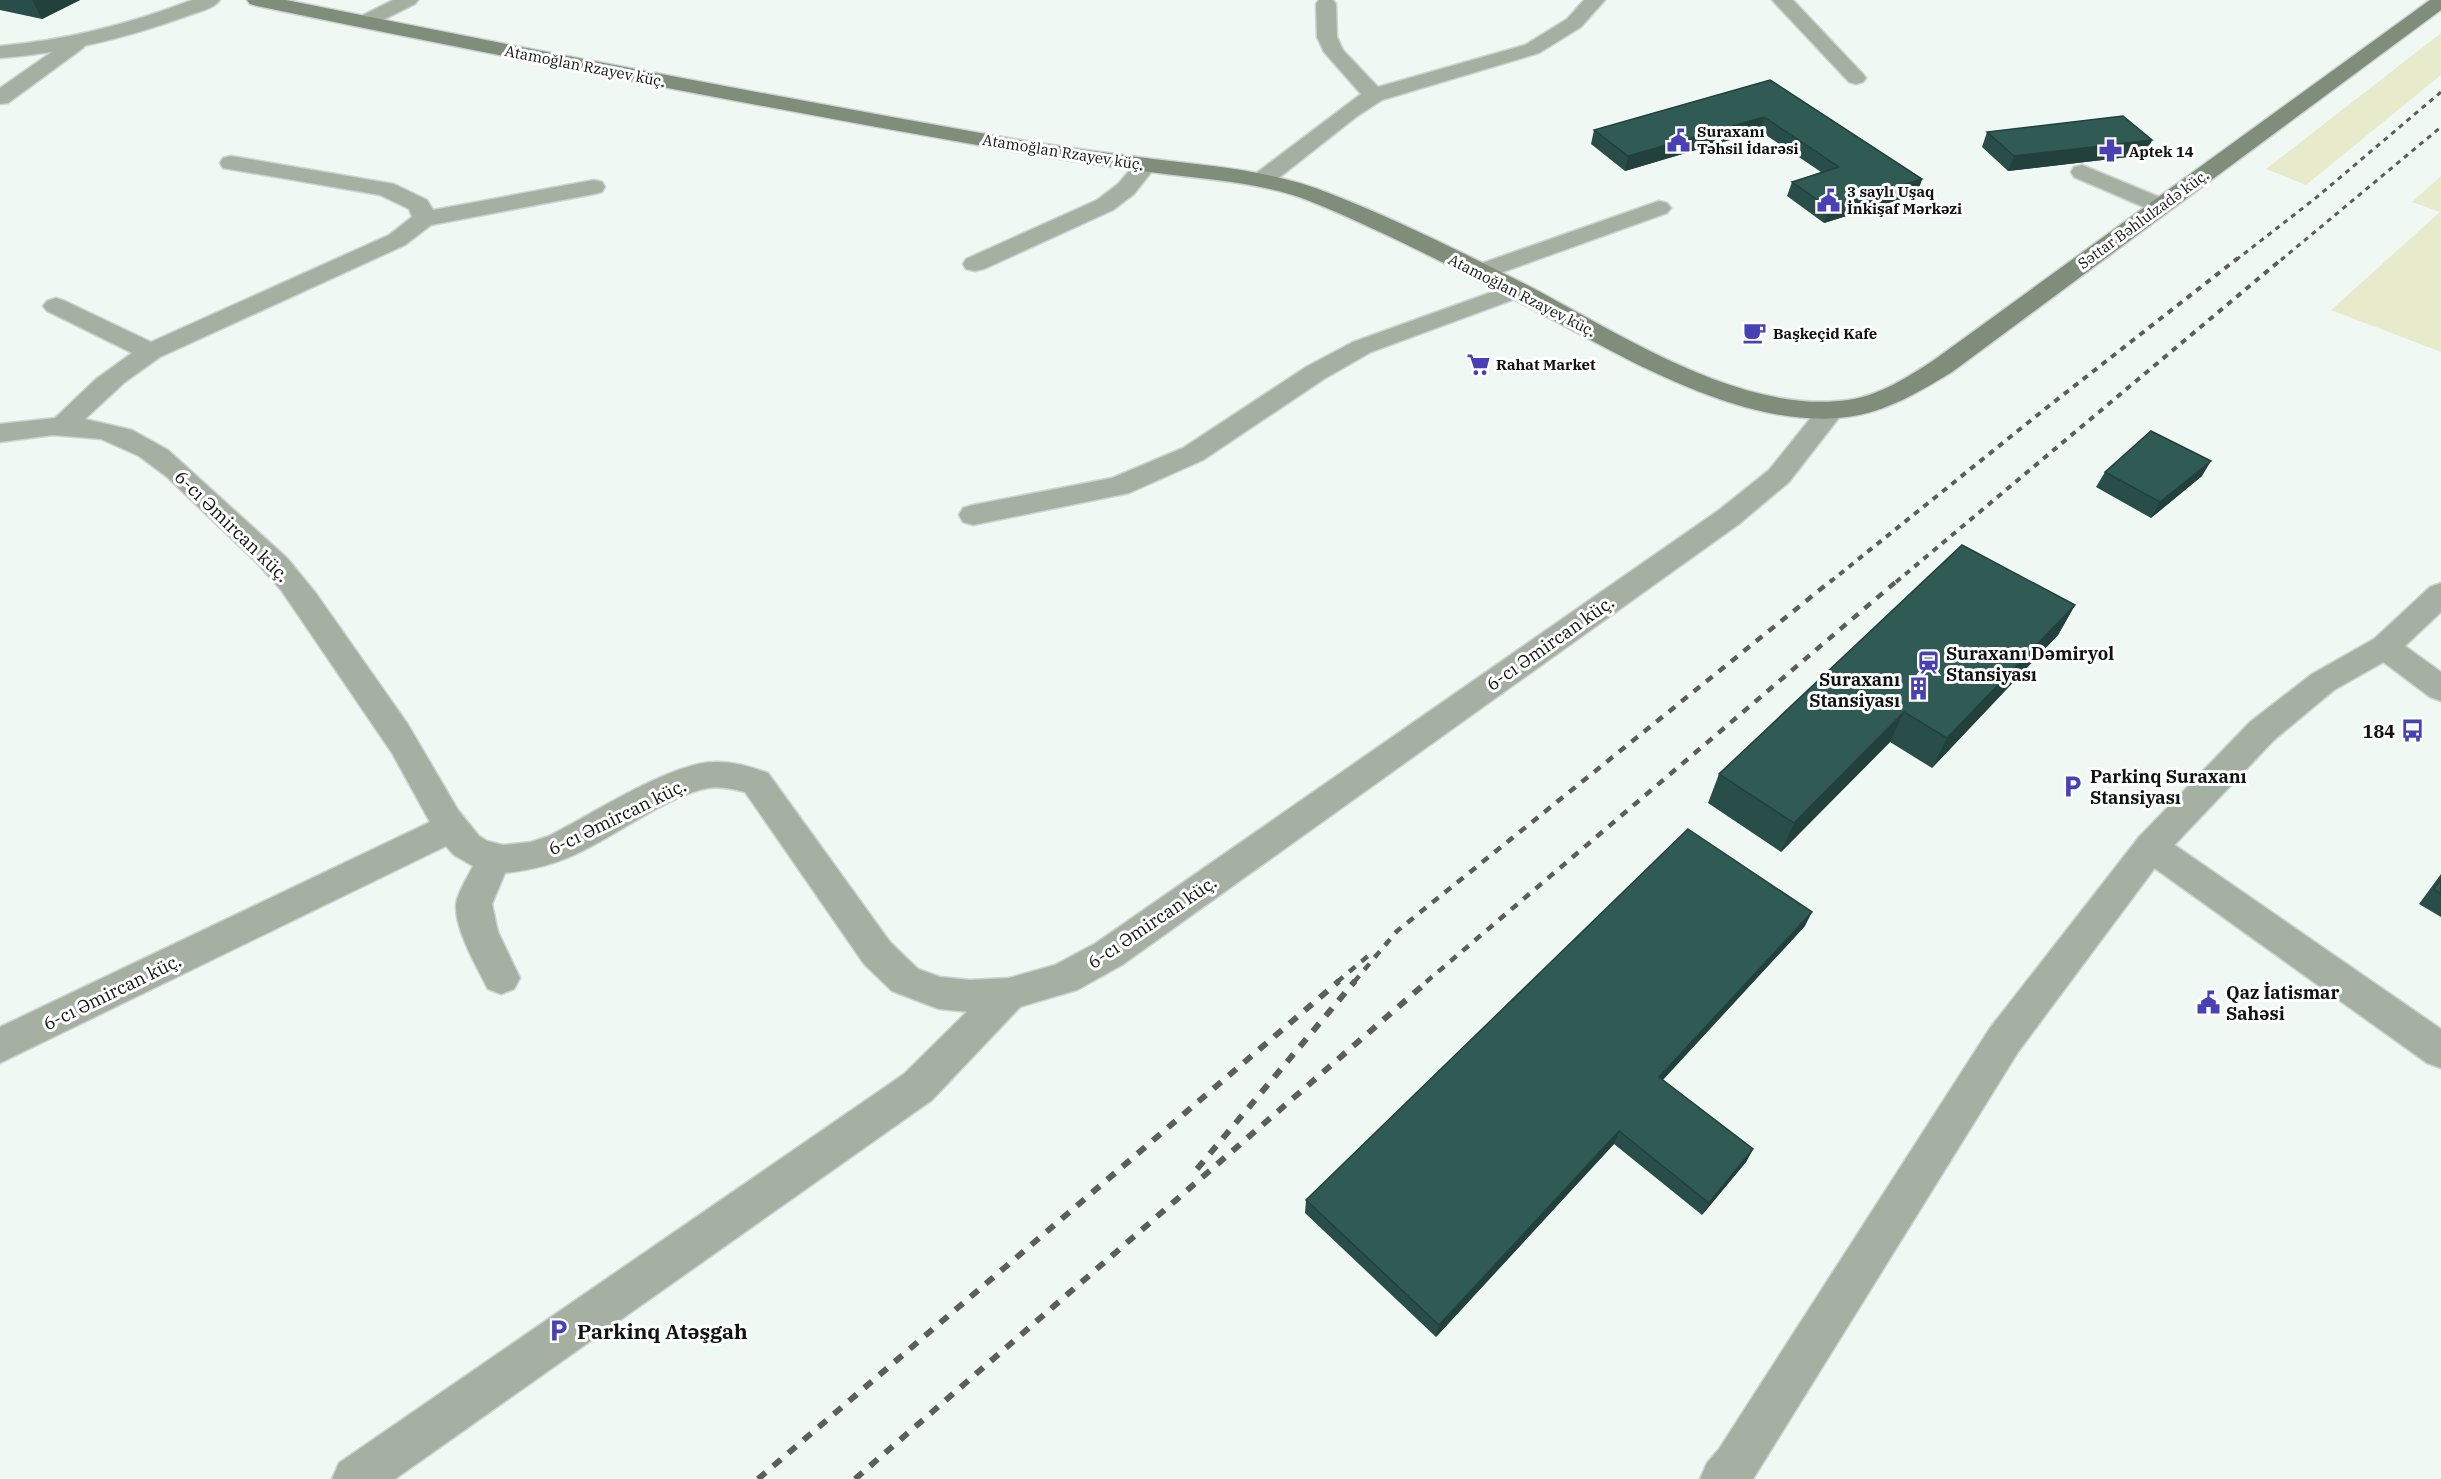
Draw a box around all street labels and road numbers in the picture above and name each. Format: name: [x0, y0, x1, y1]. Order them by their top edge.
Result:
street label: Atamoğlan Rzayev küç.: [503, 41, 667, 91]
street label: Atamoğlan Rzayev küç.: [981, 130, 1145, 174]
street label: Səttar Bəhlulzadə küç.: [2074, 165, 2212, 273]
street label: Atamoğlan Rzayev küç.: [1445, 250, 1599, 340]
street label: 6-cı Əmircan küç.: [170, 465, 294, 587]
street label: 6-cı Əmircan küç.: [1482, 590, 1618, 696]
street label: 6-cı Əmircan küç.: [544, 774, 690, 860]
street label: 6-cı Əmircan küç.: [1083, 870, 1221, 974]
street label: 6-cı Əmircan küç.: [39, 949, 185, 1035]

